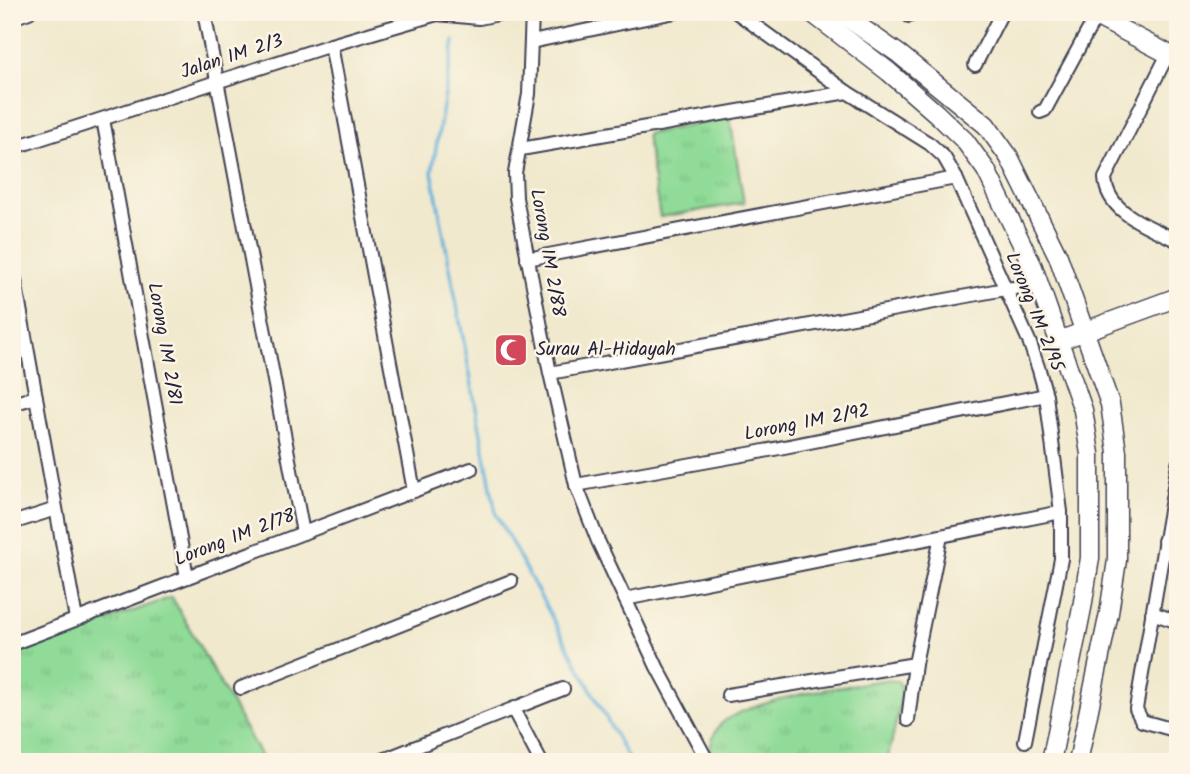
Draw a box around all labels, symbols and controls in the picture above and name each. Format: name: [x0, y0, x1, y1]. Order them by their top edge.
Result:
street label: Jalan IM 2/3: [177, 26, 287, 88]
street label: Lorong IM 2/88: [521, 186, 573, 320]
street label: Lorong IM 2/95: [996, 248, 1072, 378]
street label: Lorong IM 2/81: [138, 280, 190, 408]
mosque icon: Surau Al-Hidayah: [492, 331, 530, 369]
place label: Surau Al-Hidayah: [536, 335, 676, 365]
street label: Lorong IM 2/92: [742, 396, 872, 450]
street label: Lorong IM 2/78: [170, 501, 300, 575]

